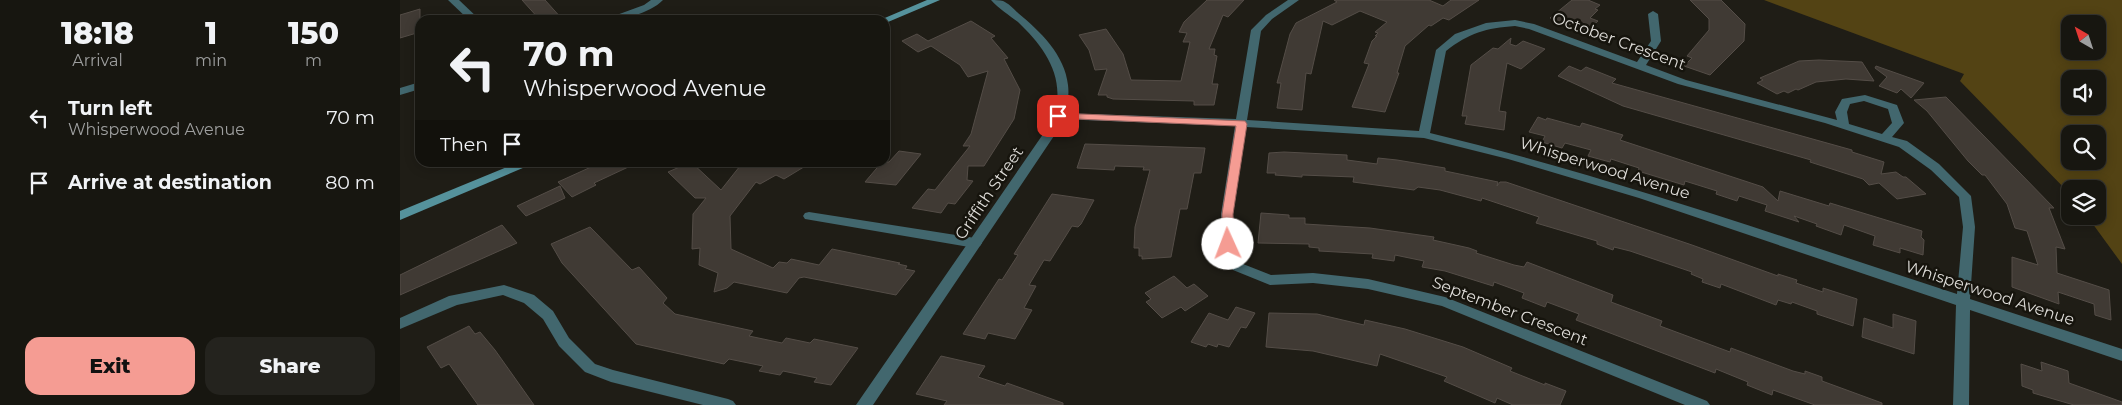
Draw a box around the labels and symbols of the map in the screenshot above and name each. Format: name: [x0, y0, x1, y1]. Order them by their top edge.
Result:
street label: October Crescent: [1550, 8, 1689, 74]
north arrow: [2061, 15, 2106, 60]
pin: [1037, 95, 1079, 137]
street label: Whisperwood Avenue: [1518, 133, 1692, 203]
street label: Griffith Street: [951, 143, 1027, 243]
position arrow: [1201, 217, 1253, 269]
street label: Whisperwood Avenue: [1903, 257, 2077, 329]
street label: September Crescent: [1429, 273, 1591, 350]

